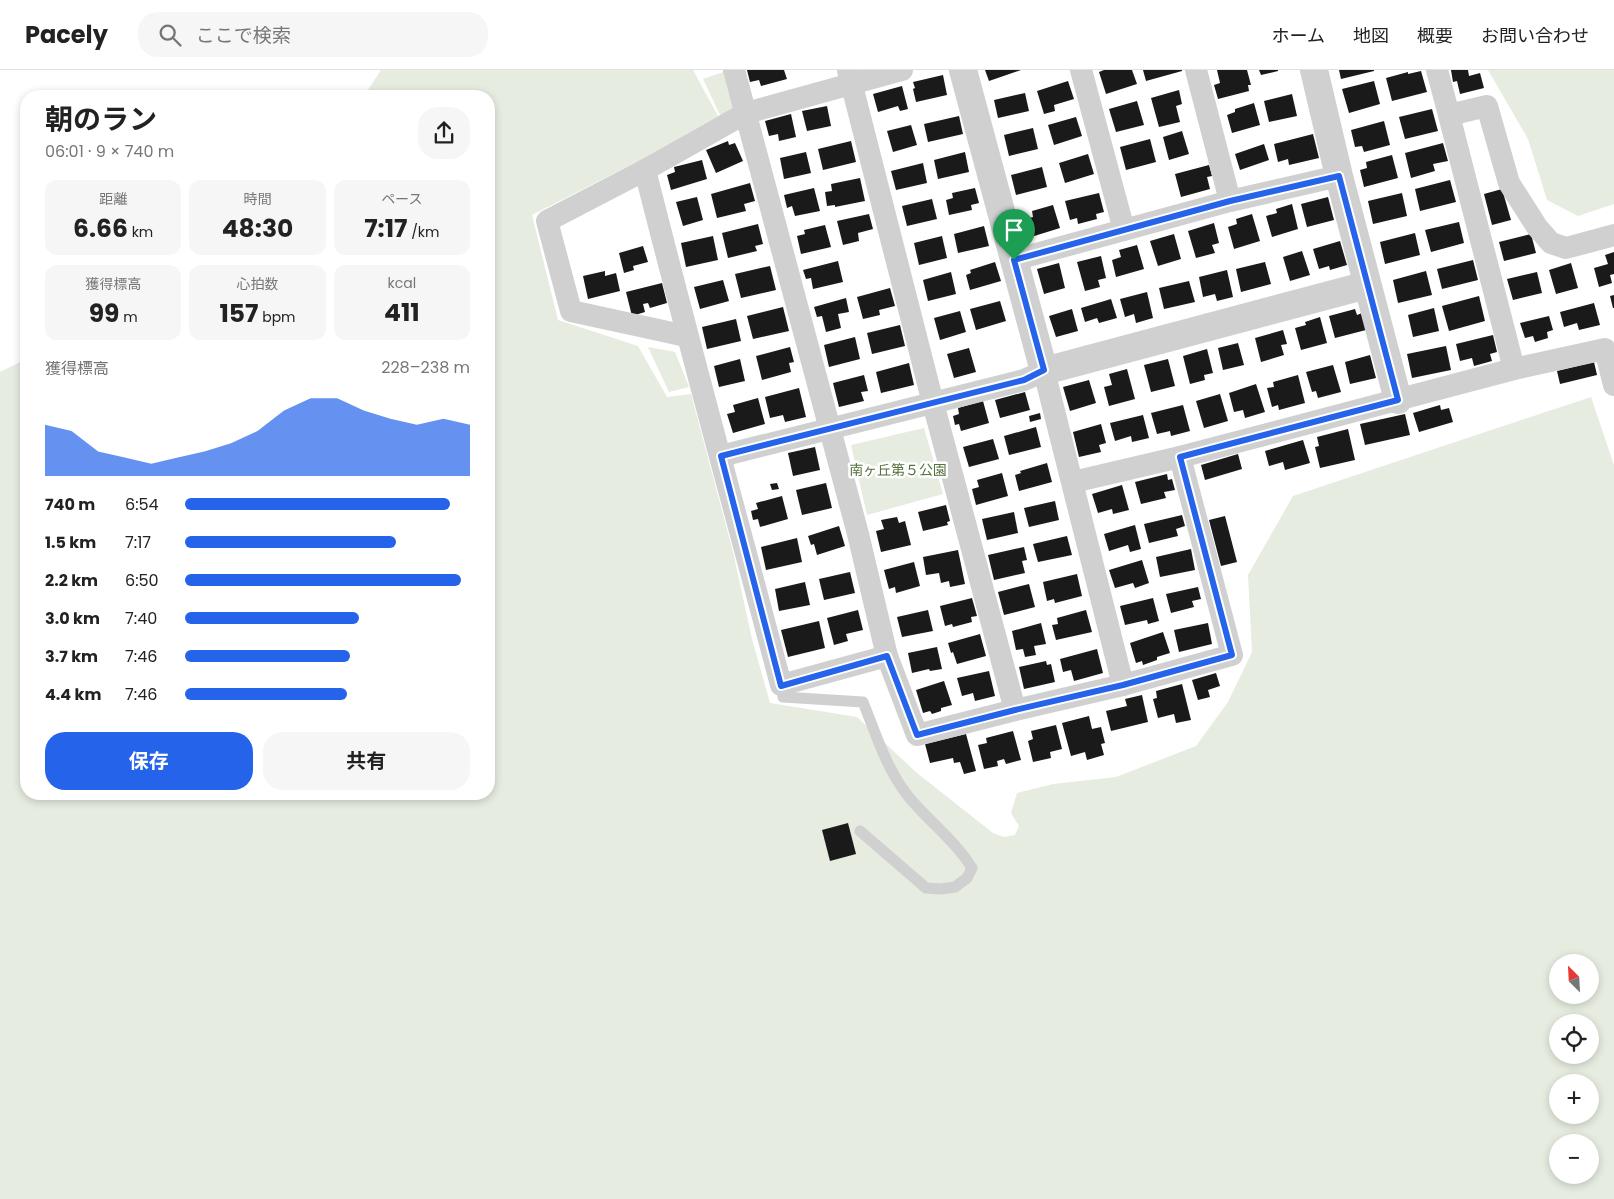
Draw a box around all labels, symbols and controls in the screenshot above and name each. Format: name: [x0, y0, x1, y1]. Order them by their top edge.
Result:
search box: [138, 12, 488, 57]
text: Pacely: [25, 18, 108, 51]
icon: search: [156, 21, 184, 49]
text: ここで検索: [196, 22, 291, 49]
text: ホーム: [1272, 23, 1325, 48]
text: 地図: [1353, 23, 1389, 48]
text: 概要: [1417, 23, 1453, 48]
text: お問い合わせ: [1481, 23, 1589, 48]
text: 朝のラン: [45, 100, 157, 139]
button: share: [418, 107, 470, 159]
text: 06:01 · 9 × 740 m: [45, 140, 174, 163]
text: 距離: [99, 189, 127, 209]
text: 時間: [243, 189, 271, 209]
text: ペース: [381, 189, 422, 209]
pin: [993, 209, 1035, 260]
text: 6.66: [73, 211, 128, 246]
text: 48:30: [222, 211, 293, 246]
text: 7:17: [364, 211, 407, 246]
icon: arrive: [1000, 216, 1028, 244]
text: km: [128, 222, 153, 242]
text: /km: [407, 222, 439, 242]
text: kcal: [388, 273, 416, 293]
text: 獲得標高: [85, 274, 141, 294]
text: 心拍数: [236, 274, 278, 294]
text: 411: [384, 295, 420, 330]
text: 99: [89, 296, 119, 331]
text: 157: [219, 296, 258, 331]
text: m: [119, 307, 138, 327]
text: bpm: [258, 307, 296, 327]
text: 228–238 m: [381, 356, 470, 379]
text: 獲得標高: [45, 357, 109, 380]
park label: 南ヶ丘第５公園: [849, 460, 947, 480]
text: 740 m: [45, 493, 95, 516]
text: 6:54: [125, 493, 159, 516]
text: 1.5 km: [45, 531, 96, 554]
text: 7:17: [125, 531, 151, 554]
text: 2.2 km: [45, 569, 98, 592]
text: 6:50: [125, 569, 159, 592]
text: 3.0 km: [45, 607, 100, 630]
text: 7:40: [125, 607, 157, 630]
text: 3.7 km: [45, 645, 98, 668]
text: 7:46: [125, 645, 157, 668]
text: 4.4 km: [45, 683, 101, 706]
text: 7:46: [125, 683, 157, 706]
button: 保存: [45, 732, 253, 790]
button: 共有: [263, 732, 470, 790]
north arrow: [1549, 954, 1599, 1004]
map controls: [1549, 954, 1599, 1184]
button: locate: [1549, 1014, 1599, 1064]
button: +: [1549, 1074, 1599, 1124]
button: −: [1549, 1134, 1599, 1184]

